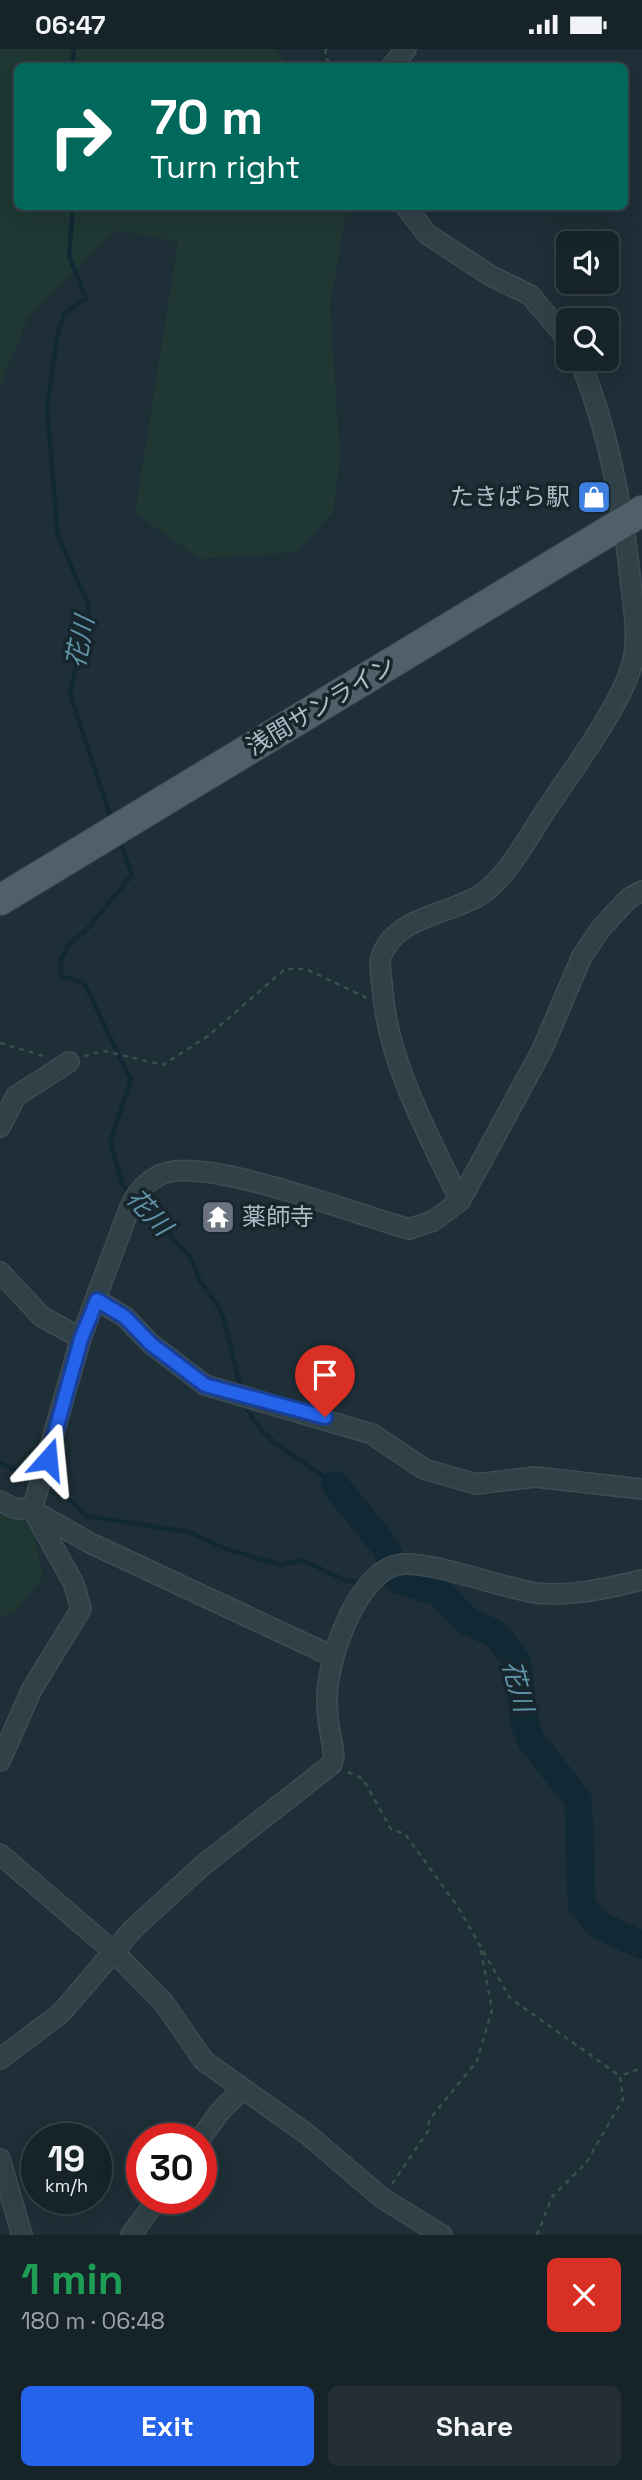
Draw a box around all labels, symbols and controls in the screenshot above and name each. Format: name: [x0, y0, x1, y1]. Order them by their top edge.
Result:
text: 06:47: [35, 8, 106, 42]
text: 70 m: [150, 86, 263, 148]
icon: right: [35, 91, 126, 182]
text: Turn right: [150, 147, 300, 187]
map controls: [556, 231, 619, 371]
button: sound: [556, 231, 619, 294]
button: search: [556, 308, 619, 371]
shop icon: たきばら駅: [575, 478, 613, 516]
place label: たきばら駅: [450, 481, 570, 512]
water label: 花川: [58, 610, 102, 671]
street label: 浅間サンライン: [241, 649, 401, 762]
water label: 花川: [119, 1181, 181, 1245]
temple icon: 薬師寺: [199, 1198, 237, 1236]
place label: 薬師寺: [242, 1201, 314, 1232]
pin: [295, 1345, 355, 1417]
icon: arrive: [306, 1356, 344, 1394]
position arrow: [11.0, 1422, 85.0, 1496]
water label: 花川: [495, 1656, 542, 1718]
speed limit sign: 30: [126, 2123, 217, 2214]
text: 19: [48, 2137, 85, 2181]
text: km/h: [45, 2174, 88, 2197]
text: 1 min: [21, 2253, 124, 2306]
button: close: [547, 2258, 621, 2332]
text: 180 m · 06:48: [21, 2306, 165, 2336]
button: Exit: [21, 2386, 314, 2466]
button: Share: [328, 2386, 621, 2466]

